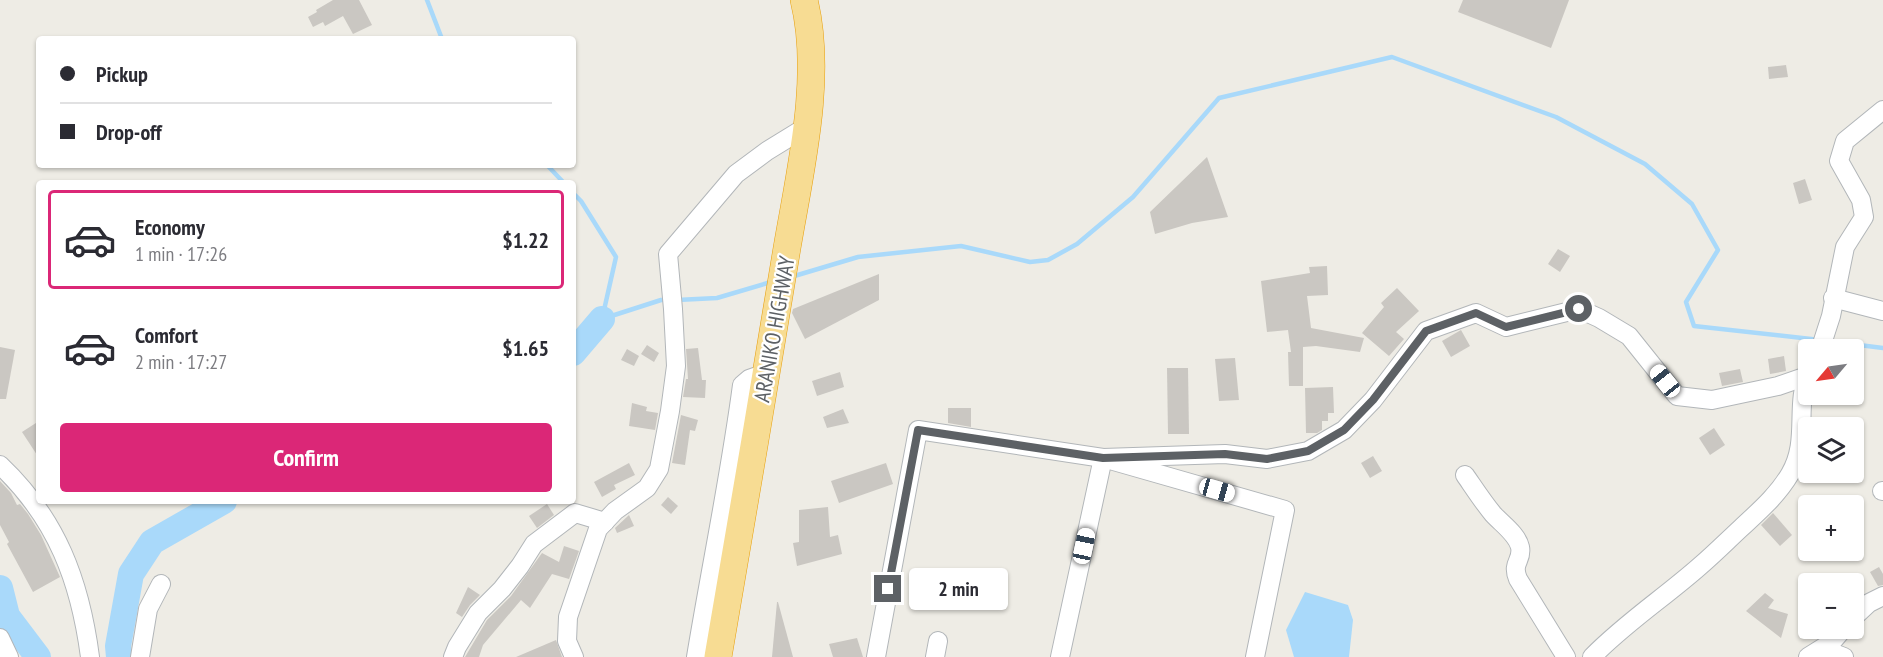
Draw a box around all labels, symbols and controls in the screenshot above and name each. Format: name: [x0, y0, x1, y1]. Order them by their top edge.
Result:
text: Pickup: [96, 60, 148, 88]
text: Drop-off: [96, 118, 162, 146]
icon: car: [63, 213, 117, 267]
text: Economy: [135, 213, 205, 241]
text: $1.22: [502, 226, 549, 254]
text: 1 min · 17:26: [135, 241, 227, 267]
street label: ARANIKO HIGHWAY: [747, 254, 801, 404]
route start: [1565, 295, 1592, 322]
icon: car: [63, 321, 117, 375]
text: Comfort: [135, 321, 198, 349]
text: $1.65: [502, 334, 549, 362]
north arrow: [1798, 339, 1864, 405]
map controls: [1798, 339, 1864, 639]
text: 2 min · 17:27: [135, 349, 227, 375]
car: [1647, 361, 1683, 401]
button: layers: [1798, 417, 1864, 483]
button: Confirm: [60, 423, 552, 492]
car: [1197, 476, 1237, 504]
button: +: [1798, 495, 1864, 561]
car: [1071, 527, 1097, 565]
callout: 2 min: [909, 568, 1008, 610]
button: −: [1798, 573, 1864, 639]
route end: [874, 575, 901, 602]
text: 2 min: [938, 576, 979, 602]

